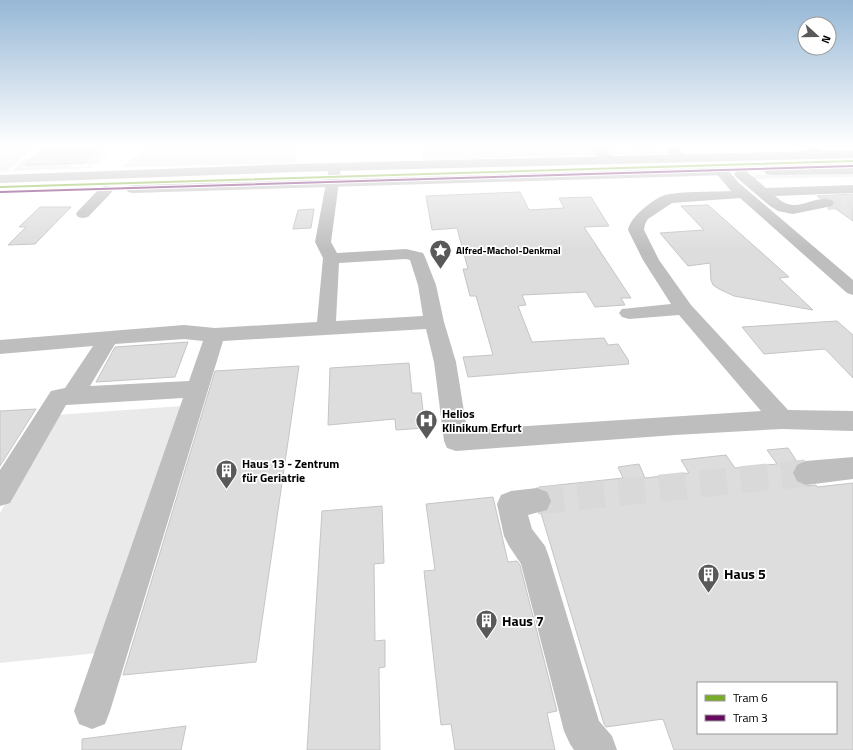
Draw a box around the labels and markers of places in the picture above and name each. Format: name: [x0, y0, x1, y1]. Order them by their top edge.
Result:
place icon: Alfred-Machol-Denkmal: [428, 237, 454, 270]
place label: Alfred-Machol-Denkmal: [456, 243, 561, 258]
place label: Helios Klinikum Erfurt: [442, 404, 522, 437]
hospital icon: Helios Klinikum Erfurt: [413, 408, 439, 441]
place label: Haus 13 - Zentrum für Geriatrie: [242, 454, 339, 487]
building icon: Haus 13 - Zentrum für Geriatrie: [214, 458, 240, 491]
building icon: Haus 5: [696, 561, 722, 594]
place label: Haus 5: [724, 563, 766, 584]
building icon: Haus 7: [473, 608, 499, 641]
place label: Haus 7: [502, 610, 544, 631]

